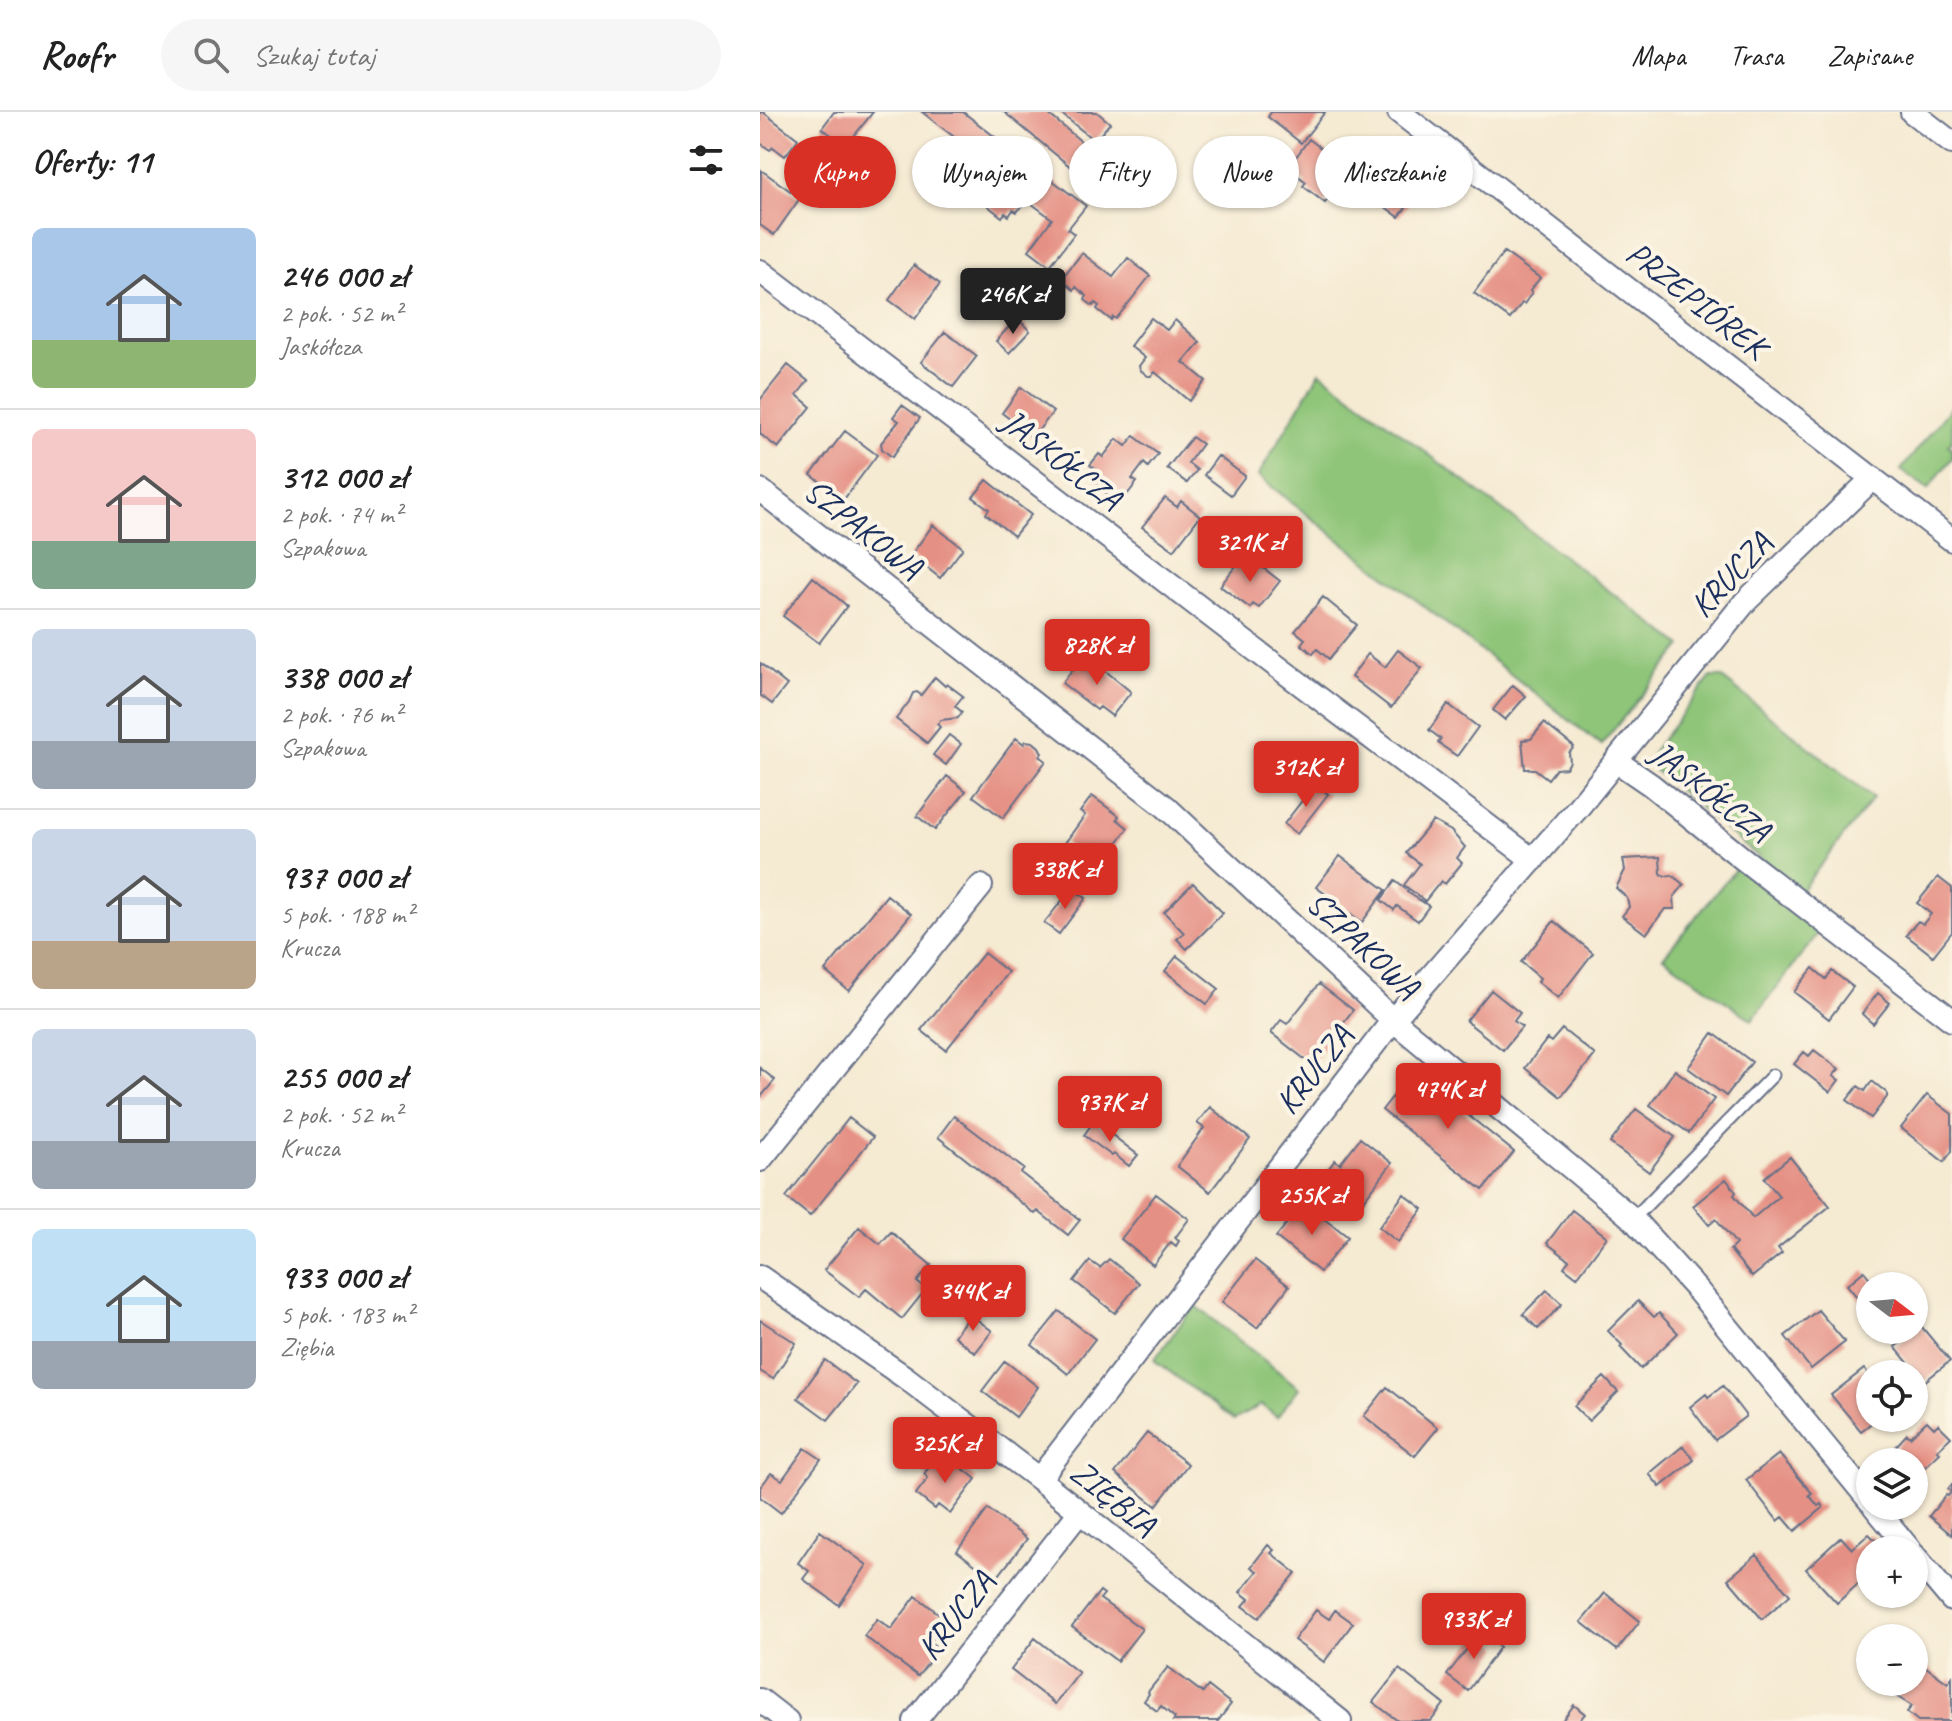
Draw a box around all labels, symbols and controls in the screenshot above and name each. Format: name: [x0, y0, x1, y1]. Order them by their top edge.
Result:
search box: [161, 19, 721, 91]
text: Roofr: [40, 32, 113, 79]
icon: search: [189, 33, 233, 77]
text: Szukaj tutaj: [253, 36, 375, 74]
text: Mapa: [1631, 38, 1686, 73]
text: Trasa: [1730, 38, 1783, 73]
text: Zapisane: [1827, 38, 1912, 73]
chip: Kupno: [784, 136, 896, 208]
chip: Wynajem: [912, 136, 1053, 208]
chip: Filtry: [1069, 136, 1177, 208]
chip: Nowe: [1193, 136, 1299, 208]
chip: Mieszkanie: [1315, 136, 1473, 208]
icon: filters: [684, 138, 728, 182]
text: Oferty: 11: [32, 139, 152, 182]
street label: PRZEPIÓREK: [1618, 231, 1780, 371]
text: 246 000 zł: [280, 254, 407, 297]
icon: home: [96, 260, 192, 356]
pin: 246K zł: [939, 268, 1087, 336]
text: 246K zł: [978, 277, 1048, 310]
text: 2 pok. · 52 m²: [280, 297, 402, 330]
text: Jaskółcza: [280, 330, 361, 363]
street label: JASKÓŁCZA: [991, 398, 1132, 521]
text: 312 000 zł: [280, 455, 407, 498]
icon: home: [96, 461, 192, 557]
street label: SZPAKOWA: [796, 469, 933, 589]
text: 2 pok. · 74 m²: [280, 498, 402, 531]
pin: 321K zł: [1176, 516, 1324, 584]
street label: KRUCZA: [1680, 522, 1781, 626]
text: 321K zł: [1216, 525, 1284, 558]
text: Szpakowa: [280, 531, 365, 564]
pin: 828K zł: [1023, 619, 1171, 687]
text: 828K zł: [1063, 628, 1131, 661]
text: 338 000 zł: [280, 655, 407, 698]
icon: home: [96, 661, 192, 757]
text: 2 pok. · 76 m²: [280, 698, 402, 731]
street label: JASKÓŁCZA: [1640, 730, 1781, 853]
text: Szpakowa: [280, 731, 365, 764]
pin: 312K zł: [1232, 741, 1380, 809]
text: 312K zł: [1272, 750, 1340, 783]
pin: 338K zł: [991, 843, 1139, 911]
text: 338K zł: [1031, 852, 1099, 885]
text: 937 000 zł: [280, 855, 406, 898]
icon: home: [96, 861, 192, 957]
street label: SZPAKOWA: [1298, 881, 1430, 1008]
text: 5 pok. · 188 m²: [280, 898, 413, 931]
text: Krucza: [280, 931, 340, 964]
street label: KRUCZA: [1265, 1015, 1362, 1123]
text: 255 000 zł: [280, 1055, 406, 1098]
icon: home: [96, 1061, 192, 1157]
pin: 474K zł: [1374, 1063, 1522, 1131]
text: 474K zł: [1414, 1072, 1482, 1105]
pin: 937K zł: [1036, 1076, 1184, 1144]
text: 937K zł: [1076, 1085, 1144, 1118]
text: 2 pok. · 52 m²: [280, 1098, 402, 1131]
text: Krucza: [280, 1131, 340, 1164]
pin: 255K zł: [1238, 1169, 1386, 1237]
text: 255K zł: [1278, 1178, 1346, 1211]
text: 933 000 zł: [280, 1255, 406, 1298]
icon: home: [96, 1261, 192, 1357]
pin: 344K zł: [899, 1265, 1047, 1333]
north arrow: [1856, 1272, 1928, 1344]
map controls: [1856, 1272, 1928, 1696]
text: 344K zł: [939, 1274, 1007, 1307]
text: 5 pok. · 183 m²: [280, 1298, 413, 1331]
text: Ziębia: [280, 1331, 333, 1364]
button: locate: [1856, 1360, 1928, 1432]
pin: 325K zł: [871, 1417, 1019, 1485]
text: 325K zł: [911, 1426, 979, 1459]
button: layers: [1856, 1448, 1928, 1520]
street label: ZIĘBIA: [1062, 1450, 1166, 1546]
button: +: [1856, 1536, 1928, 1608]
street label: KRUCZA: [907, 1561, 1004, 1669]
pin: 933K zł: [1400, 1593, 1548, 1661]
text: 933K zł: [1440, 1602, 1508, 1635]
button: −: [1856, 1624, 1928, 1696]

